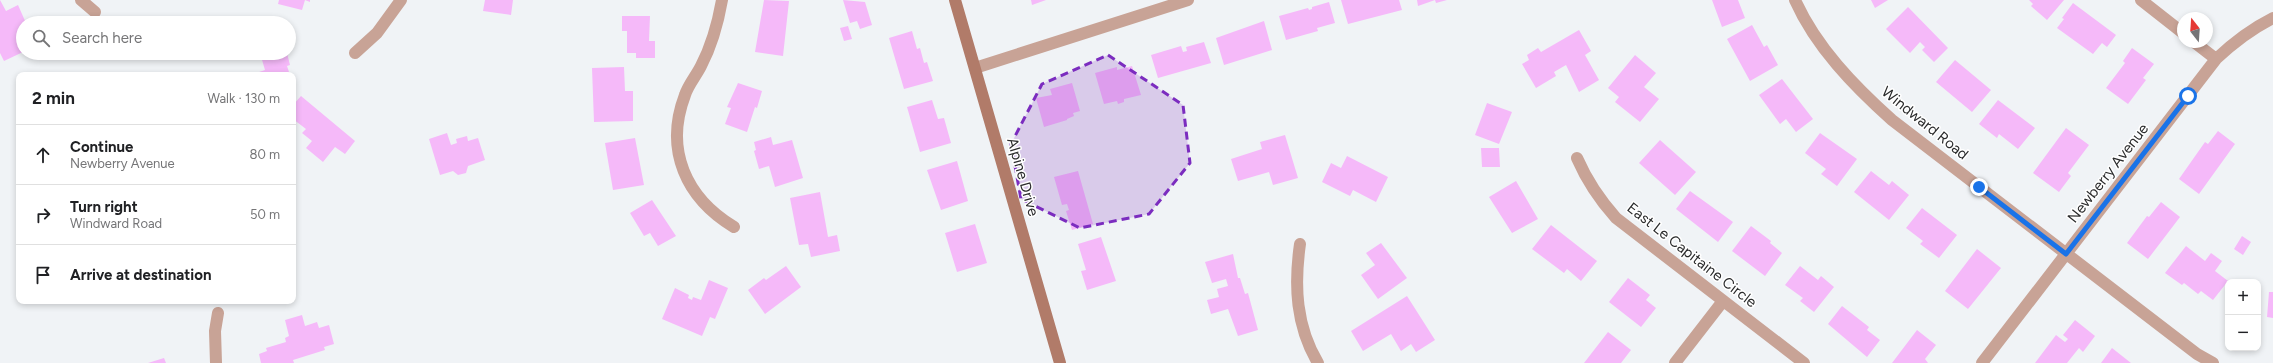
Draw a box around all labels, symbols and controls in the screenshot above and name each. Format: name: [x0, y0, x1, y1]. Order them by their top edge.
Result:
north arrow: [2177, 12, 2213, 48]
search box: [16, 16, 296, 60]
icon: search: [30, 27, 52, 49]
text: Search here: [62, 29, 142, 47]
street label: Windward Road: [1878, 83, 1972, 163]
route start: [2179, 87, 2197, 105]
text: 2 min: [32, 88, 75, 108]
text: Walk · 130 m: [207, 91, 280, 106]
street label: Newberry Avenue: [2064, 120, 2152, 226]
street label: Alpine Drive: [1003, 136, 1043, 218]
text: Continue: [70, 138, 133, 156]
icon: ahead: [32, 144, 54, 166]
text: 80 m: [249, 147, 280, 162]
text: Newberry Avenue: [70, 156, 175, 171]
route end: [1970, 178, 1988, 196]
text: Turn right: [70, 198, 138, 216]
street label: East Le Capitaine Circle: [1624, 199, 1760, 311]
icon: right: [32, 204, 54, 226]
text: 50 m: [250, 207, 280, 222]
text: Windward Road: [70, 216, 162, 231]
icon: arrive: [32, 264, 54, 286]
text: Arrive at destination: [70, 266, 211, 284]
map controls: [2225, 279, 2261, 351]
button: +: [2225, 279, 2261, 315]
button: −: [2225, 315, 2261, 351]

